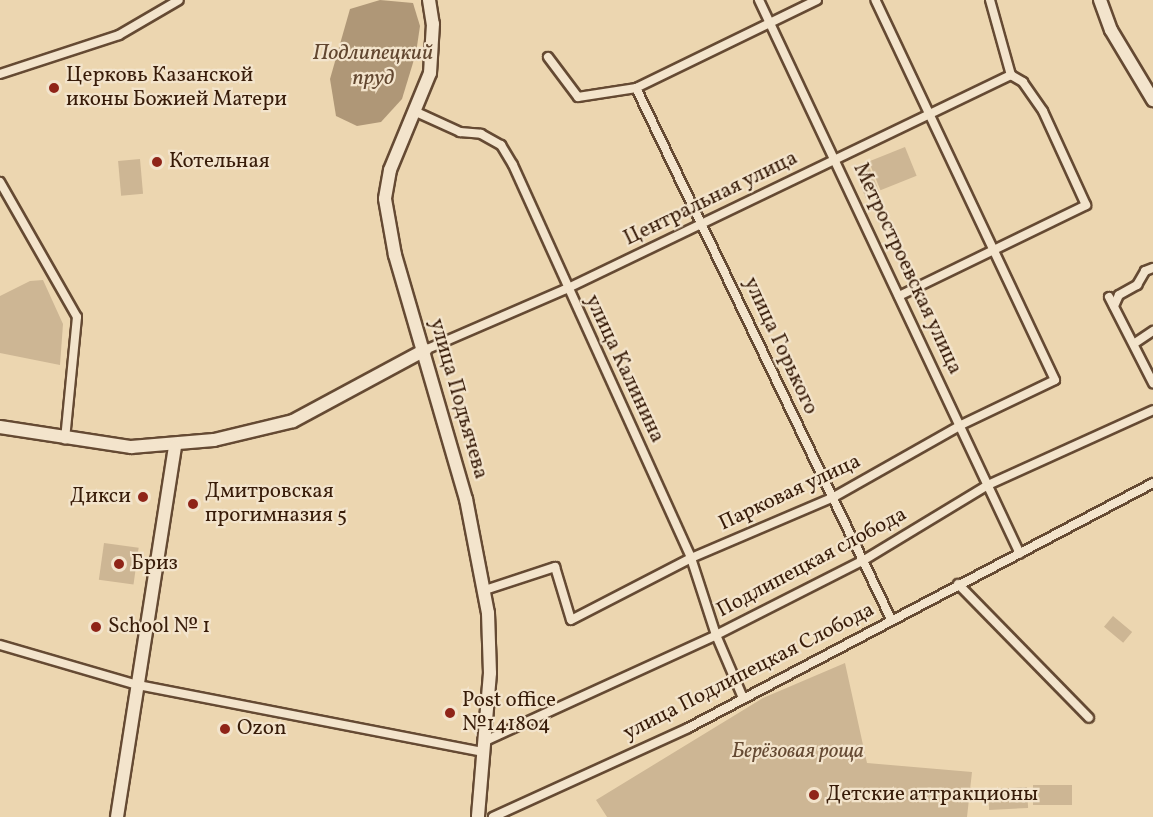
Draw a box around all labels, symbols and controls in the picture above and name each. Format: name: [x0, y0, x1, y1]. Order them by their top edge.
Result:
water label: Подлипецкий пруд: [313, 40, 433, 92]
place label: Церковь Казанской иконы Божией Матери: [66, 63, 287, 113]
marker: Церковь Казанской иконы Божией Матери: [47, 81, 61, 95]
street label: Центральная улица: [620, 146, 802, 252]
place label: Котельная: [169, 149, 270, 175]
marker: Котельная: [150, 155, 164, 169]
street label: Метростроевская улица: [847, 159, 967, 379]
street label: улица Горького: [737, 273, 823, 419]
street label: улица Калинина: [579, 291, 669, 447]
street label: улица Подъячева: [423, 316, 493, 482]
street label: Парковая улица: [715, 449, 865, 537]
place label: Дмитровская прогимназия 5: [205, 479, 347, 529]
place label: Дикси: [70, 484, 131, 510]
marker: Дикси: [136, 490, 150, 504]
marker: Дмитровская прогимназия 5: [186, 497, 200, 511]
street label: Подлипецкая слобода: [713, 502, 911, 624]
place label: Бриз: [131, 551, 178, 577]
marker: Бриз: [112, 557, 126, 571]
street label: улица Подлипецкая Слобода: [619, 598, 879, 746]
place label: School № 1: [108, 614, 210, 640]
marker: School № 1: [89, 620, 103, 634]
place label: Post office №141804: [462, 688, 556, 738]
marker: Post office №141804: [443, 706, 457, 720]
place label: Ozon: [237, 716, 287, 742]
marker: Ozon: [218, 722, 232, 736]
park label: Берёзовая роща: [732, 739, 864, 765]
place label: Детские аттракционы: [826, 782, 1038, 808]
marker: Детские аттракционы: [807, 788, 821, 802]

